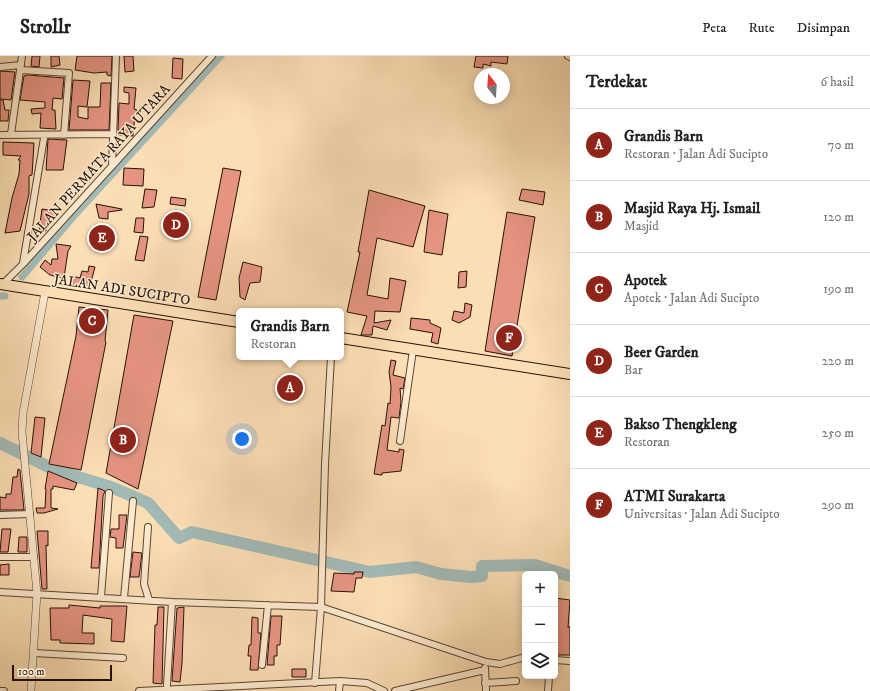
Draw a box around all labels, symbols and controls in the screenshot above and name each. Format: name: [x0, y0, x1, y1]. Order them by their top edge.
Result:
text: Strollr: [20, 16, 71, 39]
text: Peta: [702, 19, 727, 37]
text: Rute: [749, 19, 775, 37]
text: Disimpan: [797, 19, 850, 37]
north arrow: [474, 68, 510, 104]
text: Terdekat: [586, 71, 647, 93]
text: 6 hasil: [821, 74, 854, 90]
street label: JALAN PERMATA RAYA UTARA: [24, 81, 174, 245]
text: Grandis Barn: [624, 127, 703, 146]
text: A: [595, 137, 603, 153]
text: 70 m: [828, 137, 854, 153]
text: Restoran · Jalan Adi Sucipto: [624, 146, 768, 162]
text: Masjid Raya Hj. Ismail: [624, 199, 760, 218]
text: B: [595, 209, 603, 225]
text: 120 m: [823, 209, 854, 225]
pin: D: [163, 210, 189, 240]
text: Masjid: [624, 218, 659, 234]
pin: E: [89, 223, 115, 253]
street label: JALAN ADI SUCIPTO: [50, 270, 192, 310]
text: Apotek: [624, 271, 667, 290]
text: C: [595, 281, 603, 297]
text: 190 m: [823, 281, 854, 297]
text: Apotek · Jalan Adi Sucipto: [624, 290, 759, 306]
pin: C: [79, 306, 105, 336]
popup: [236, 308, 344, 360]
text: Grandis Barn: [250, 317, 330, 336]
pin: F: [496, 323, 522, 353]
text: Restoran: [250, 336, 296, 352]
text: Beer Garden: [624, 343, 699, 362]
text: D: [594, 353, 604, 369]
text: 220 m: [822, 353, 854, 369]
text: Bar: [624, 362, 643, 378]
pin: A: [277, 373, 303, 403]
text: Bakso Thengkleng: [624, 415, 737, 434]
pin: B: [110, 425, 136, 455]
text: E: [594, 425, 604, 441]
text: 250 m: [822, 425, 854, 441]
your location: [232, 429, 252, 449]
text: Restoran: [624, 434, 670, 450]
text: ATMI Surakarta: [624, 487, 725, 506]
text: F: [595, 497, 603, 513]
text: 290 m: [822, 497, 854, 513]
text: Universitas · Jalan Adi Sucipto: [624, 506, 780, 522]
map controls: [522, 571, 558, 679]
button: +: [522, 571, 558, 607]
button: −: [522, 607, 558, 643]
button: layers: [522, 643, 558, 679]
scale bar: [12, 663, 112, 682]
text: 100 m: [18, 665, 44, 679]

